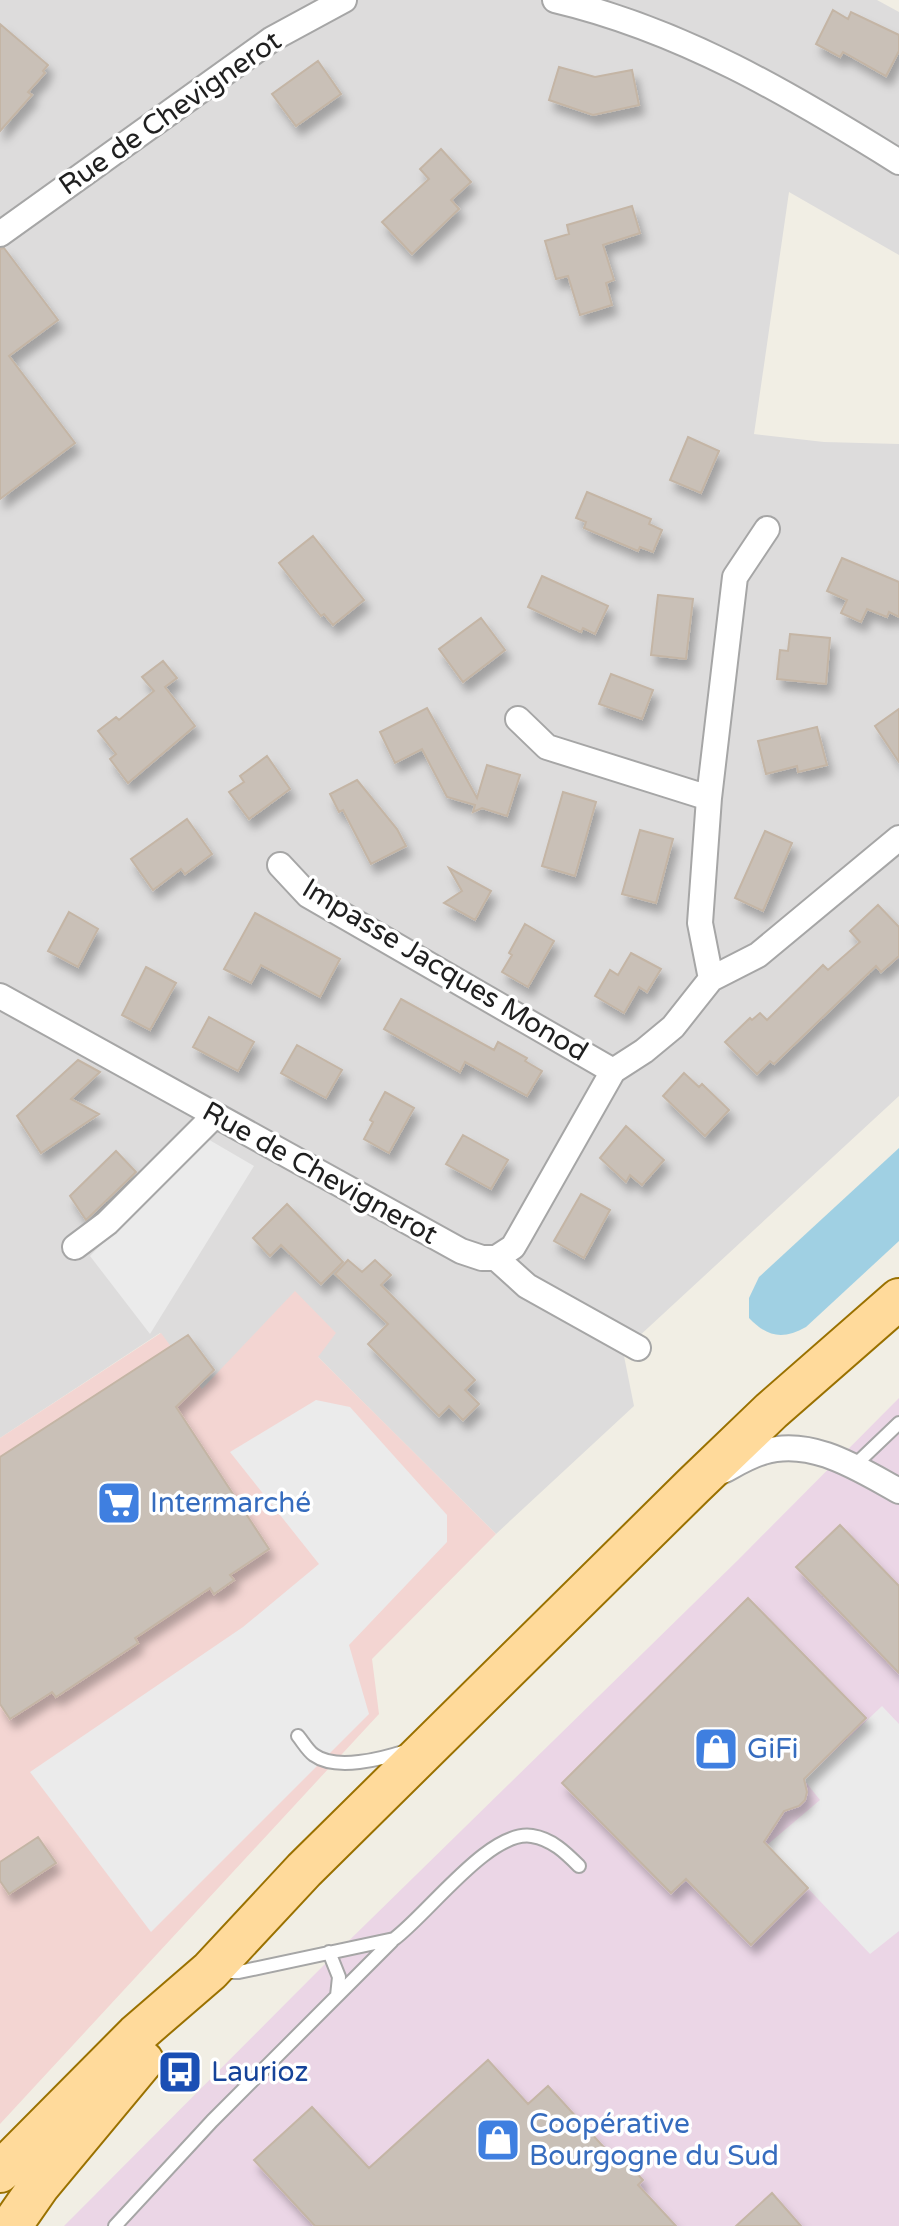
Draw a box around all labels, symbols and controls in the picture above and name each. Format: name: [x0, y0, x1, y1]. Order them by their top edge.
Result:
street label: Rue de Chevignerot: [52, 23, 288, 202]
street label: Impasse Jacques Monod: [296, 871, 594, 1069]
street label: Rue de Chevignerot: [197, 1094, 444, 1252]
supermarket icon: Intermarché: [95, 1479, 143, 1527]
place label: Intermarché: [150, 1486, 311, 1520]
shop icon: GiFi: [692, 1725, 740, 1773]
place label: GiFi: [747, 1732, 799, 1766]
bus stop icon: Laurioz: [156, 2048, 204, 2096]
place label: Laurioz: [211, 2055, 308, 2089]
place label: Coopérative Bourgogne du Sud: [529, 2107, 779, 2173]
shop icon: Coopérative Bourgogne du Sud: [474, 2116, 522, 2164]

